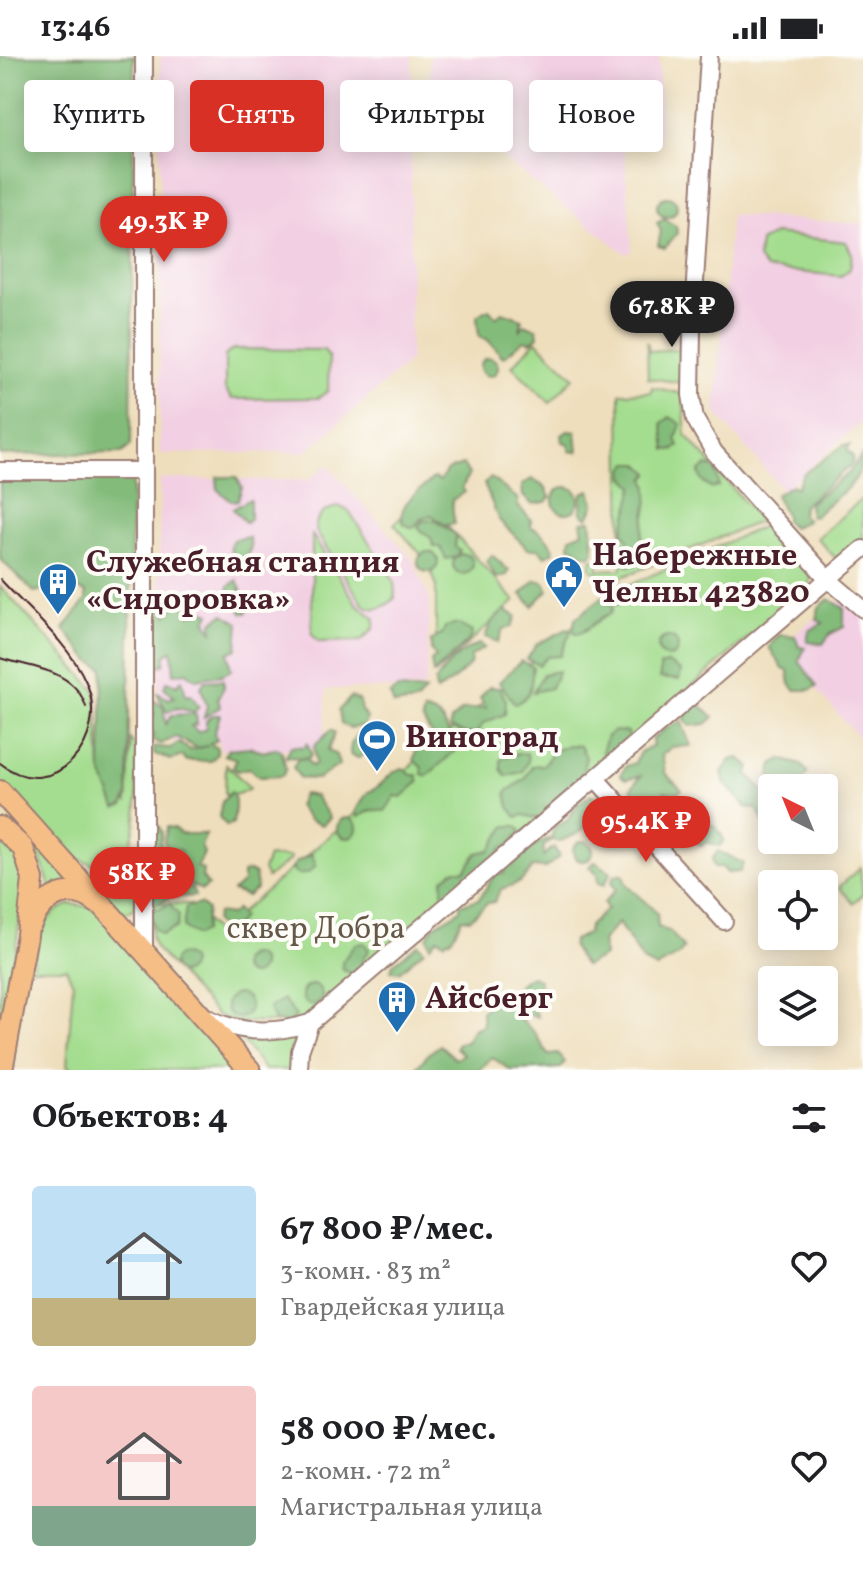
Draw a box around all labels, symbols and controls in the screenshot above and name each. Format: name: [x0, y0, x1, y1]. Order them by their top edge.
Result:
text: 13:46: [40, 7, 110, 49]
chip: Купить: [24, 80, 174, 152]
chip: Снять: [190, 80, 324, 152]
chip: Фильтры: [340, 80, 513, 152]
chip: Новое: [529, 80, 663, 152]
pin: 49.3K ₽: [90, 196, 238, 264]
text: 49.3K ₽: [118, 204, 210, 240]
pin: 67.8K ₽: [598, 281, 746, 349]
text: 67.8K ₽: [628, 289, 716, 325]
place label: Набережные Челны 423820: [592, 535, 810, 616]
place label: Служебная станция «Сидоровка»: [86, 542, 400, 623]
public building icon: Набережные Челны 423820: [543, 554, 585, 609]
building icon: Служебная станция «Сидоровка»: [37, 561, 79, 616]
place label: Виноград: [405, 717, 559, 761]
sports icon: Виноград: [356, 718, 398, 773]
north arrow: [758, 774, 838, 854]
map controls: [758, 774, 838, 1046]
pin: 95.4K ₽: [572, 796, 720, 864]
text: 95.4K ₽: [600, 804, 692, 840]
pin: 58K ₽: [86, 847, 198, 915]
text: 58K ₽: [108, 855, 176, 891]
button: locate: [758, 870, 838, 950]
park label: сквер Добра: [227, 908, 405, 952]
button: layers: [758, 966, 838, 1046]
place label: Айсберг: [425, 978, 554, 1022]
building icon: Айсберг: [376, 979, 418, 1034]
text: Объектов: 4: [32, 1095, 228, 1142]
icon: filters: [787, 1096, 831, 1140]
text: 67 800 ₽/мес.: [280, 1207, 494, 1254]
icon: home: [96, 1218, 192, 1314]
icon: heart: [787, 1244, 831, 1288]
text: 3-комн. · 83 m²: [280, 1254, 451, 1290]
text: Гвардейская улица: [280, 1290, 505, 1326]
text: 58 000 ₽/мес.: [280, 1407, 497, 1454]
icon: home: [96, 1418, 192, 1514]
icon: heart: [787, 1444, 831, 1488]
text: 2-комн. · 72 m²: [280, 1454, 451, 1490]
text: Магистральная улица: [280, 1490, 543, 1526]

